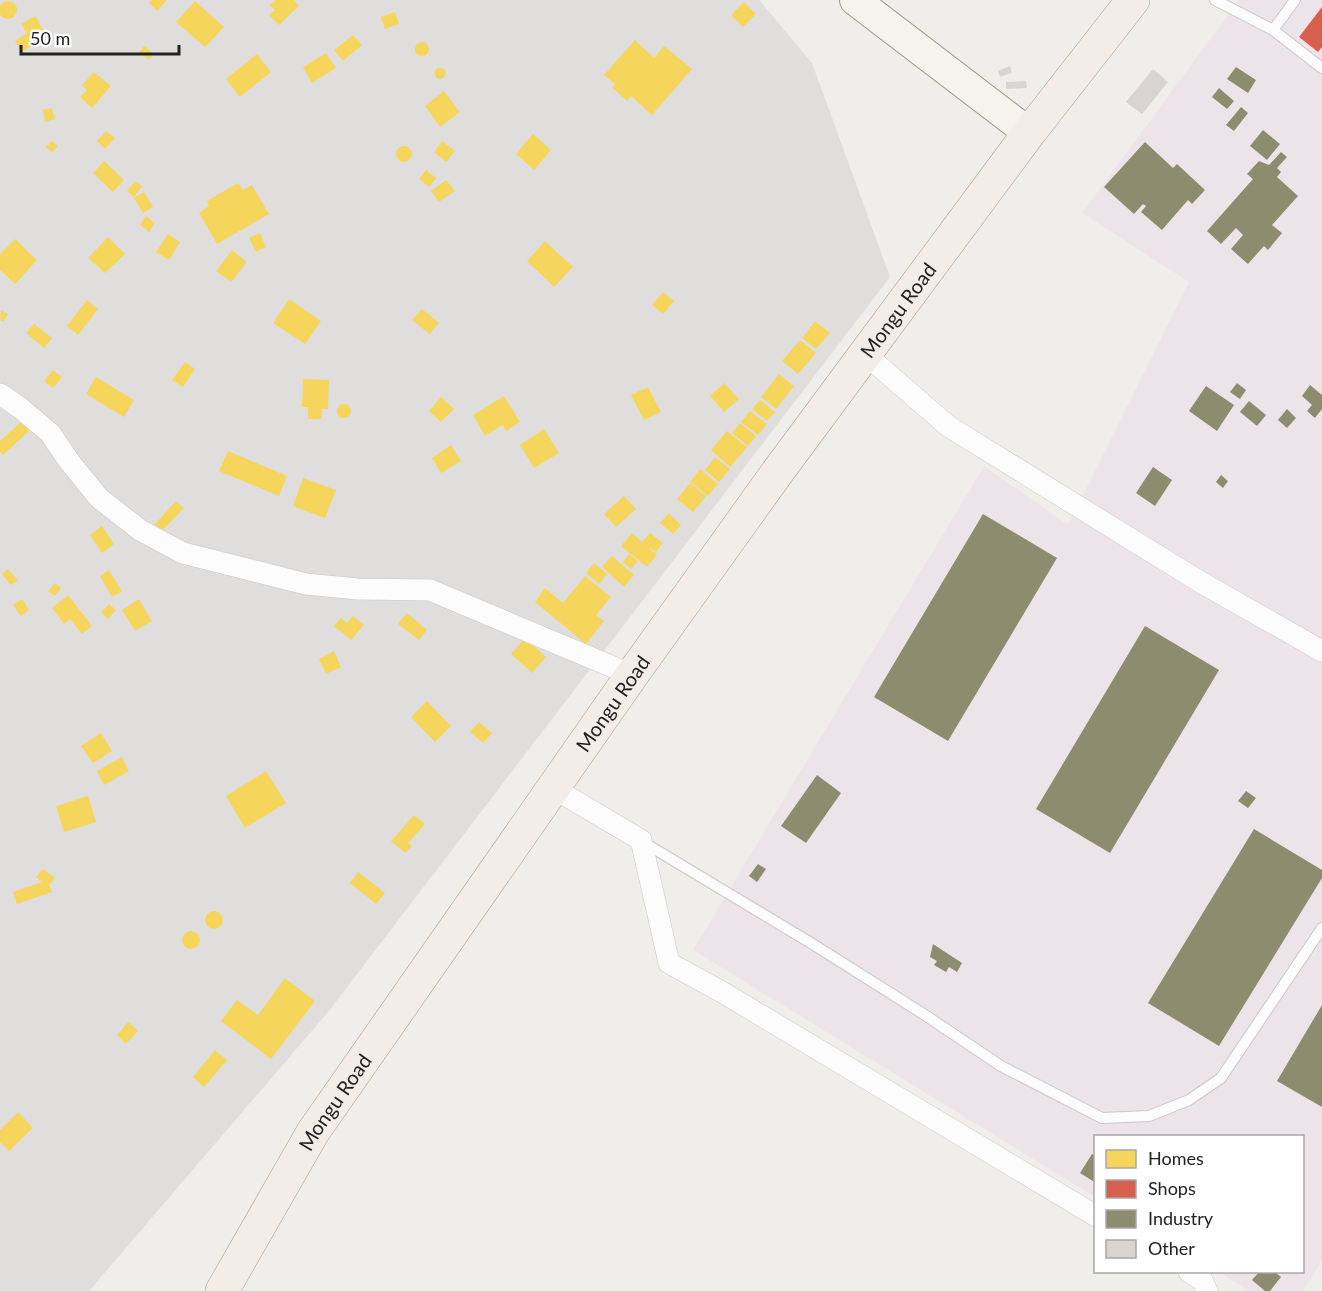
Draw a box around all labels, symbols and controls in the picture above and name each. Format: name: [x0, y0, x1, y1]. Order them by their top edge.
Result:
scale bar: [21, 18, 178, 56]
text: 50 m: [30, 27, 70, 49]
street label: Mongu Road: [855, 258, 941, 362]
street label: Mongu Road: [570, 651, 654, 756]
street label: Mongu Road: [293, 1049, 376, 1155]
legend: [1094, 1135, 1304, 1273]
text: Homes: [1148, 1147, 1204, 1169]
text: Shops: [1148, 1177, 1196, 1199]
text: Industry: [1148, 1207, 1214, 1229]
text: Other: [1148, 1237, 1195, 1259]

